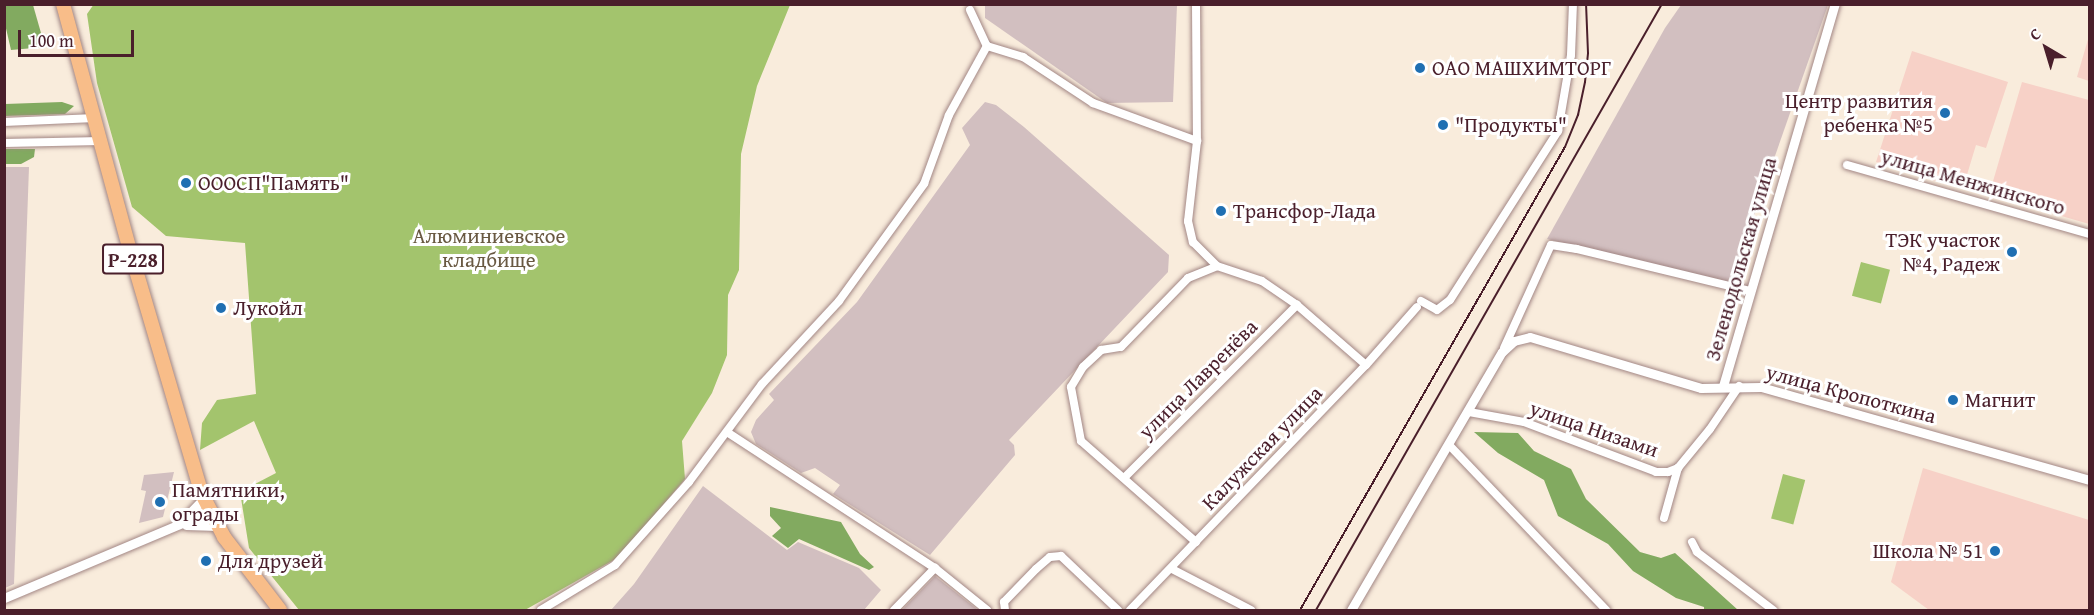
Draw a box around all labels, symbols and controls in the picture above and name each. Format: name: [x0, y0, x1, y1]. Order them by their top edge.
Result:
scale bar: [21, 18, 136, 56]
north arrow: [2016, 18, 2076, 78]
text: С: [2024, 22, 2046, 46]
text: 100 m: [29, 27, 74, 54]
place label: ОАО МАШХИМТОРГ: [1432, 55, 1611, 81]
marker: ОАО МАШХИМТОРГ: [1413, 61, 1427, 75]
place label: Центр развития ребенка №5: [1785, 88, 1933, 138]
marker: Центр развития ребенка №5: [1938, 106, 1952, 120]
place label: "Продукты": [1455, 112, 1567, 138]
marker: "Продукты": [1436, 118, 1450, 132]
street label: улица Менжинского: [1878, 144, 2068, 220]
street label: Зеленодольская улица: [1700, 154, 1782, 364]
place label: ОООСП"Память": [198, 170, 349, 196]
marker: ОООСП"Память": [179, 176, 193, 190]
place label: Трансфор-Лада: [1233, 198, 1376, 224]
marker: Трансфор-Лада: [1214, 204, 1228, 218]
park label: Алюминиевское кладбище: [413, 223, 565, 273]
place label: ТЭК участок №4, Радеж: [1886, 227, 2000, 277]
road number: Р-228: [102, 242, 164, 276]
marker: ТЭК участок №4, Радеж: [2005, 245, 2019, 259]
place label: Лукойл: [233, 295, 303, 321]
marker: Лукойл: [214, 301, 228, 315]
street label: улица Лавренёва: [1133, 314, 1263, 444]
street label: улица Кропоткина: [1763, 359, 1939, 429]
street label: Калужская улица: [1196, 381, 1328, 515]
place label: Магнит: [1965, 387, 2035, 413]
marker: Магнит: [1946, 393, 1960, 407]
street label: улица Низами: [1526, 395, 1662, 463]
place label: Памятники, ограды: [172, 477, 285, 527]
marker: Памятники, ограды: [153, 495, 167, 509]
place label: Школа № 51: [1873, 538, 1983, 564]
marker: Школа № 51: [1988, 544, 2002, 558]
place label: Для друзей: [218, 548, 323, 574]
marker: Для друзей: [199, 554, 213, 568]

